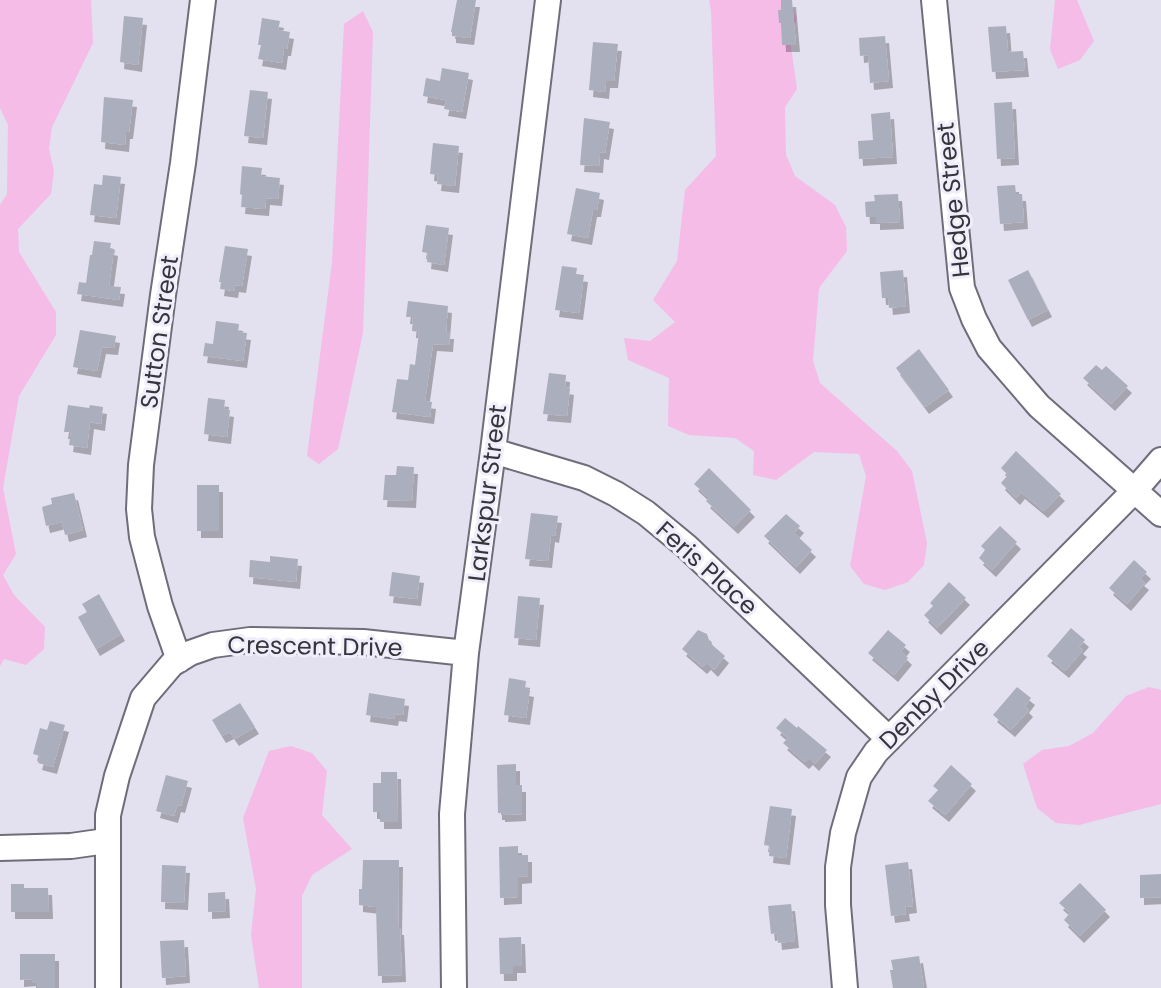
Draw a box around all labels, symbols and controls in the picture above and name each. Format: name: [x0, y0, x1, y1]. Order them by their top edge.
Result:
street label: Hedge Street: [928, 121, 978, 279]
street label: Sutton Street: [132, 253, 186, 411]
street label: Larkspur Street: [460, 403, 514, 583]
street label: Feris Place: [649, 513, 765, 623]
street label: Crescent Drive: [227, 628, 403, 664]
street label: Denby Drive: [872, 632, 996, 756]

